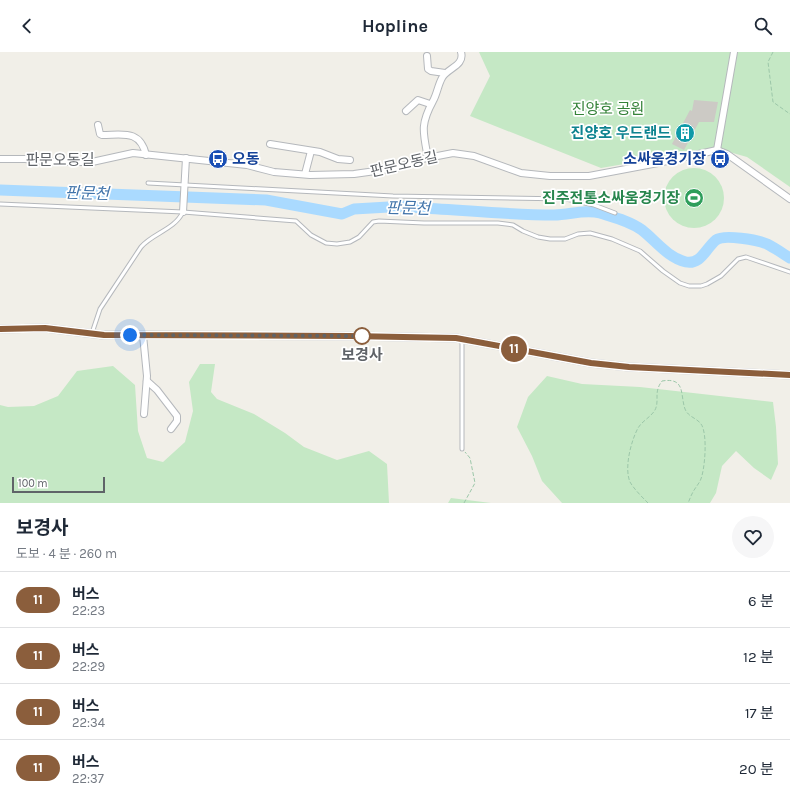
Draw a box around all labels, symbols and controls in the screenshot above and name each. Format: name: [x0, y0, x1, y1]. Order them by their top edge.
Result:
icon: back: [16, 15, 38, 37]
text: Hopline: [362, 15, 428, 37]
icon: search: [752, 15, 774, 37]
park label: 진양호 공원: [572, 100, 644, 118]
building icon: 진양호 우드랜드: [674, 122, 696, 144]
place label: 진양호 우드랜드: [571, 124, 671, 142]
street label: 판문오동길: [368, 147, 440, 181]
bus stop icon: 오동: [207, 148, 229, 170]
bus stop icon: 소싸움경기장: [709, 148, 731, 170]
place label: 오동: [232, 150, 260, 168]
place label: 소싸움경기장: [623, 150, 706, 168]
street label: 판문오동길: [25, 151, 95, 169]
water label: 판문천: [65, 183, 112, 203]
sports icon: 진주전통소싸움경기장: [683, 187, 705, 209]
place label: 진주전통소싸움경기장: [542, 189, 680, 207]
water label: 판문천: [386, 198, 433, 218]
your location: [120, 325, 140, 345]
marker: 보경사: [353, 327, 371, 345]
line badge: 11: [496, 336, 532, 362]
text: 11: [509, 340, 519, 357]
place label: 보경사: [341, 346, 383, 364]
scale bar: [12, 475, 105, 494]
text: 100 m: [18, 477, 48, 490]
button: heart: [732, 516, 774, 558]
text: 보경사: [16, 517, 68, 539]
text: 도보 · 4 분 · 260 m: [16, 546, 117, 561]
text: 버스: [72, 585, 100, 603]
text: 11: [33, 591, 43, 608]
text: 6 분: [748, 592, 774, 610]
text: 22:23: [72, 603, 105, 618]
text: 버스: [72, 641, 100, 659]
text: 11: [33, 647, 43, 664]
text: 12 분: [743, 648, 774, 666]
text: 22:29: [72, 659, 105, 674]
text: 버스: [72, 697, 100, 715]
text: 11: [33, 703, 43, 720]
text: 17 분: [745, 704, 774, 722]
text: 22:34: [72, 715, 105, 730]
text: 버스: [72, 753, 100, 771]
text: 11: [33, 759, 43, 776]
text: 20 분: [739, 760, 774, 778]
text: 22:37: [72, 771, 104, 786]

